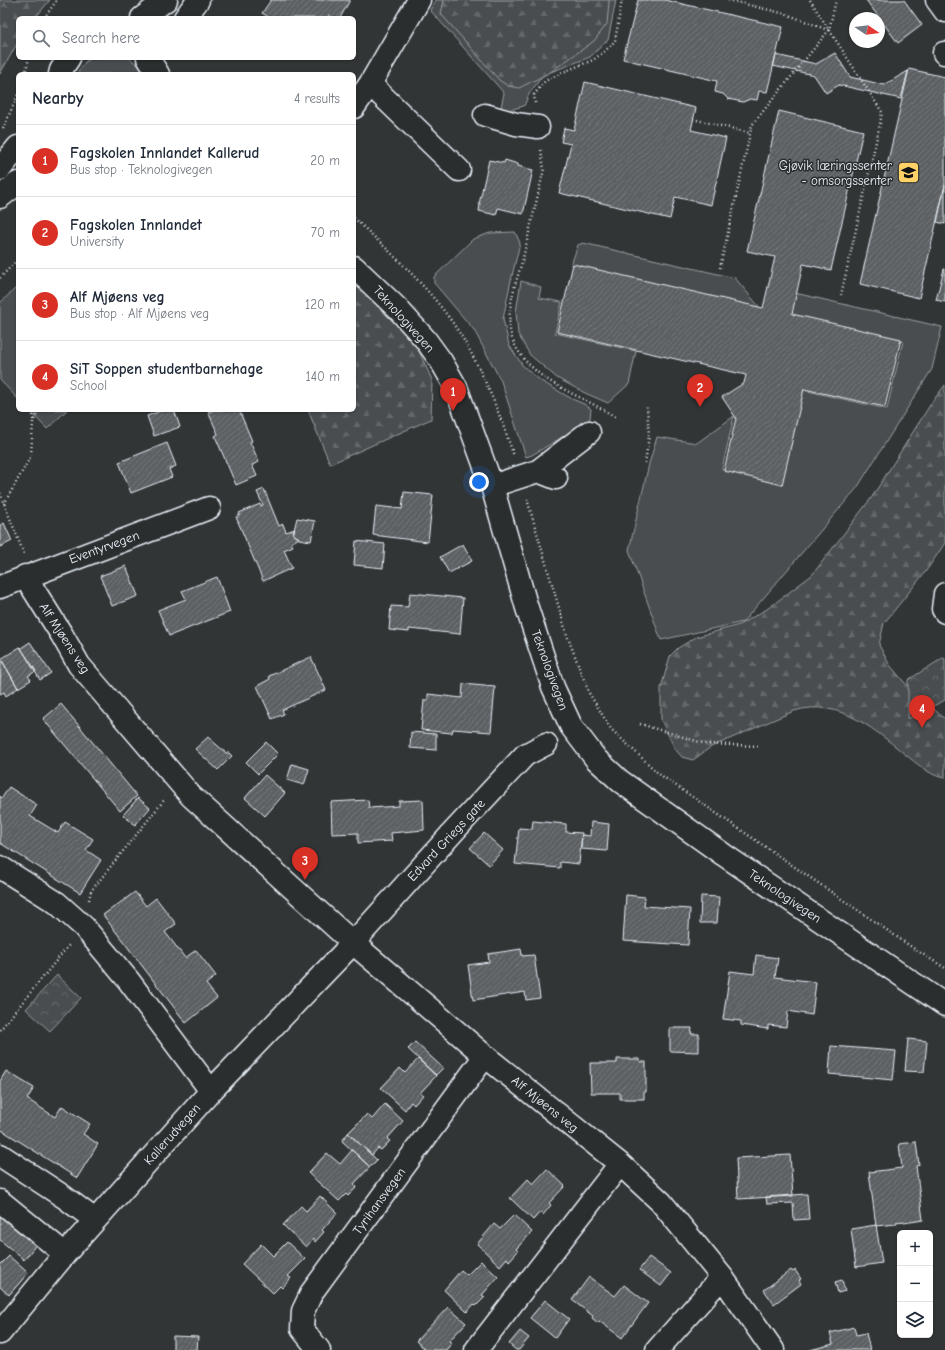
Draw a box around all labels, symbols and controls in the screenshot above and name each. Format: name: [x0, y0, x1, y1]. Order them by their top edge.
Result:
north arrow: [849, 12, 885, 48]
search box: [16, 16, 356, 60]
icon: search: [30, 27, 52, 49]
text: Search here: [62, 29, 140, 47]
text: Nearby: [32, 89, 83, 108]
text: 4 results: [294, 91, 340, 106]
text: Fagskolen Innlandet Kallerud: [70, 144, 259, 162]
text: 1: [42, 153, 48, 168]
text: 20 m: [310, 153, 340, 168]
place label: Gjøvik læringssenter - omsorgssenter: [779, 158, 893, 188]
school or university icon: Gjøvik læringssenter - omsorgssenter: [895, 159, 921, 185]
text: Bus stop · Teknologivegen: [70, 162, 212, 177]
text: Fagskolen Innlandet: [70, 216, 202, 234]
text: 2: [42, 225, 48, 240]
text: 70 m: [311, 225, 340, 240]
text: University: [70, 234, 124, 249]
street label: Teknologivegen: [370, 283, 438, 355]
text: Alf Mjøens veg: [70, 288, 165, 306]
text: 3: [42, 297, 48, 312]
text: 120 m: [305, 297, 340, 312]
text: Bus stop · Alf Mjøens veg: [70, 306, 209, 321]
text: SiT Soppen studentbarnehage: [70, 360, 263, 378]
text: 4: [42, 369, 48, 384]
text: 140 m: [306, 369, 340, 384]
pin: 2: [687, 374, 713, 407]
text: School: [70, 378, 107, 393]
pin: 1: [440, 378, 466, 411]
your location: [469, 472, 489, 492]
street label: Eventyrvegen: [67, 527, 141, 567]
street label: Alf Mjøens veg: [37, 600, 93, 676]
street label: Teknologivegen: [529, 628, 571, 712]
pin: 4: [909, 695, 935, 728]
street label: Edvard Griegs gate: [404, 796, 488, 884]
pin: 3: [292, 847, 318, 880]
street label: Teknologivegen: [746, 866, 824, 926]
street label: Alf Mjøens veg: [509, 1073, 581, 1135]
street label: Kallerudvegen: [141, 1100, 203, 1168]
street label: Tyrihansvegen: [350, 1165, 408, 1237]
map controls: [897, 1230, 933, 1338]
button: +: [897, 1230, 933, 1266]
button: −: [897, 1266, 933, 1302]
button: layers: [897, 1302, 933, 1338]

